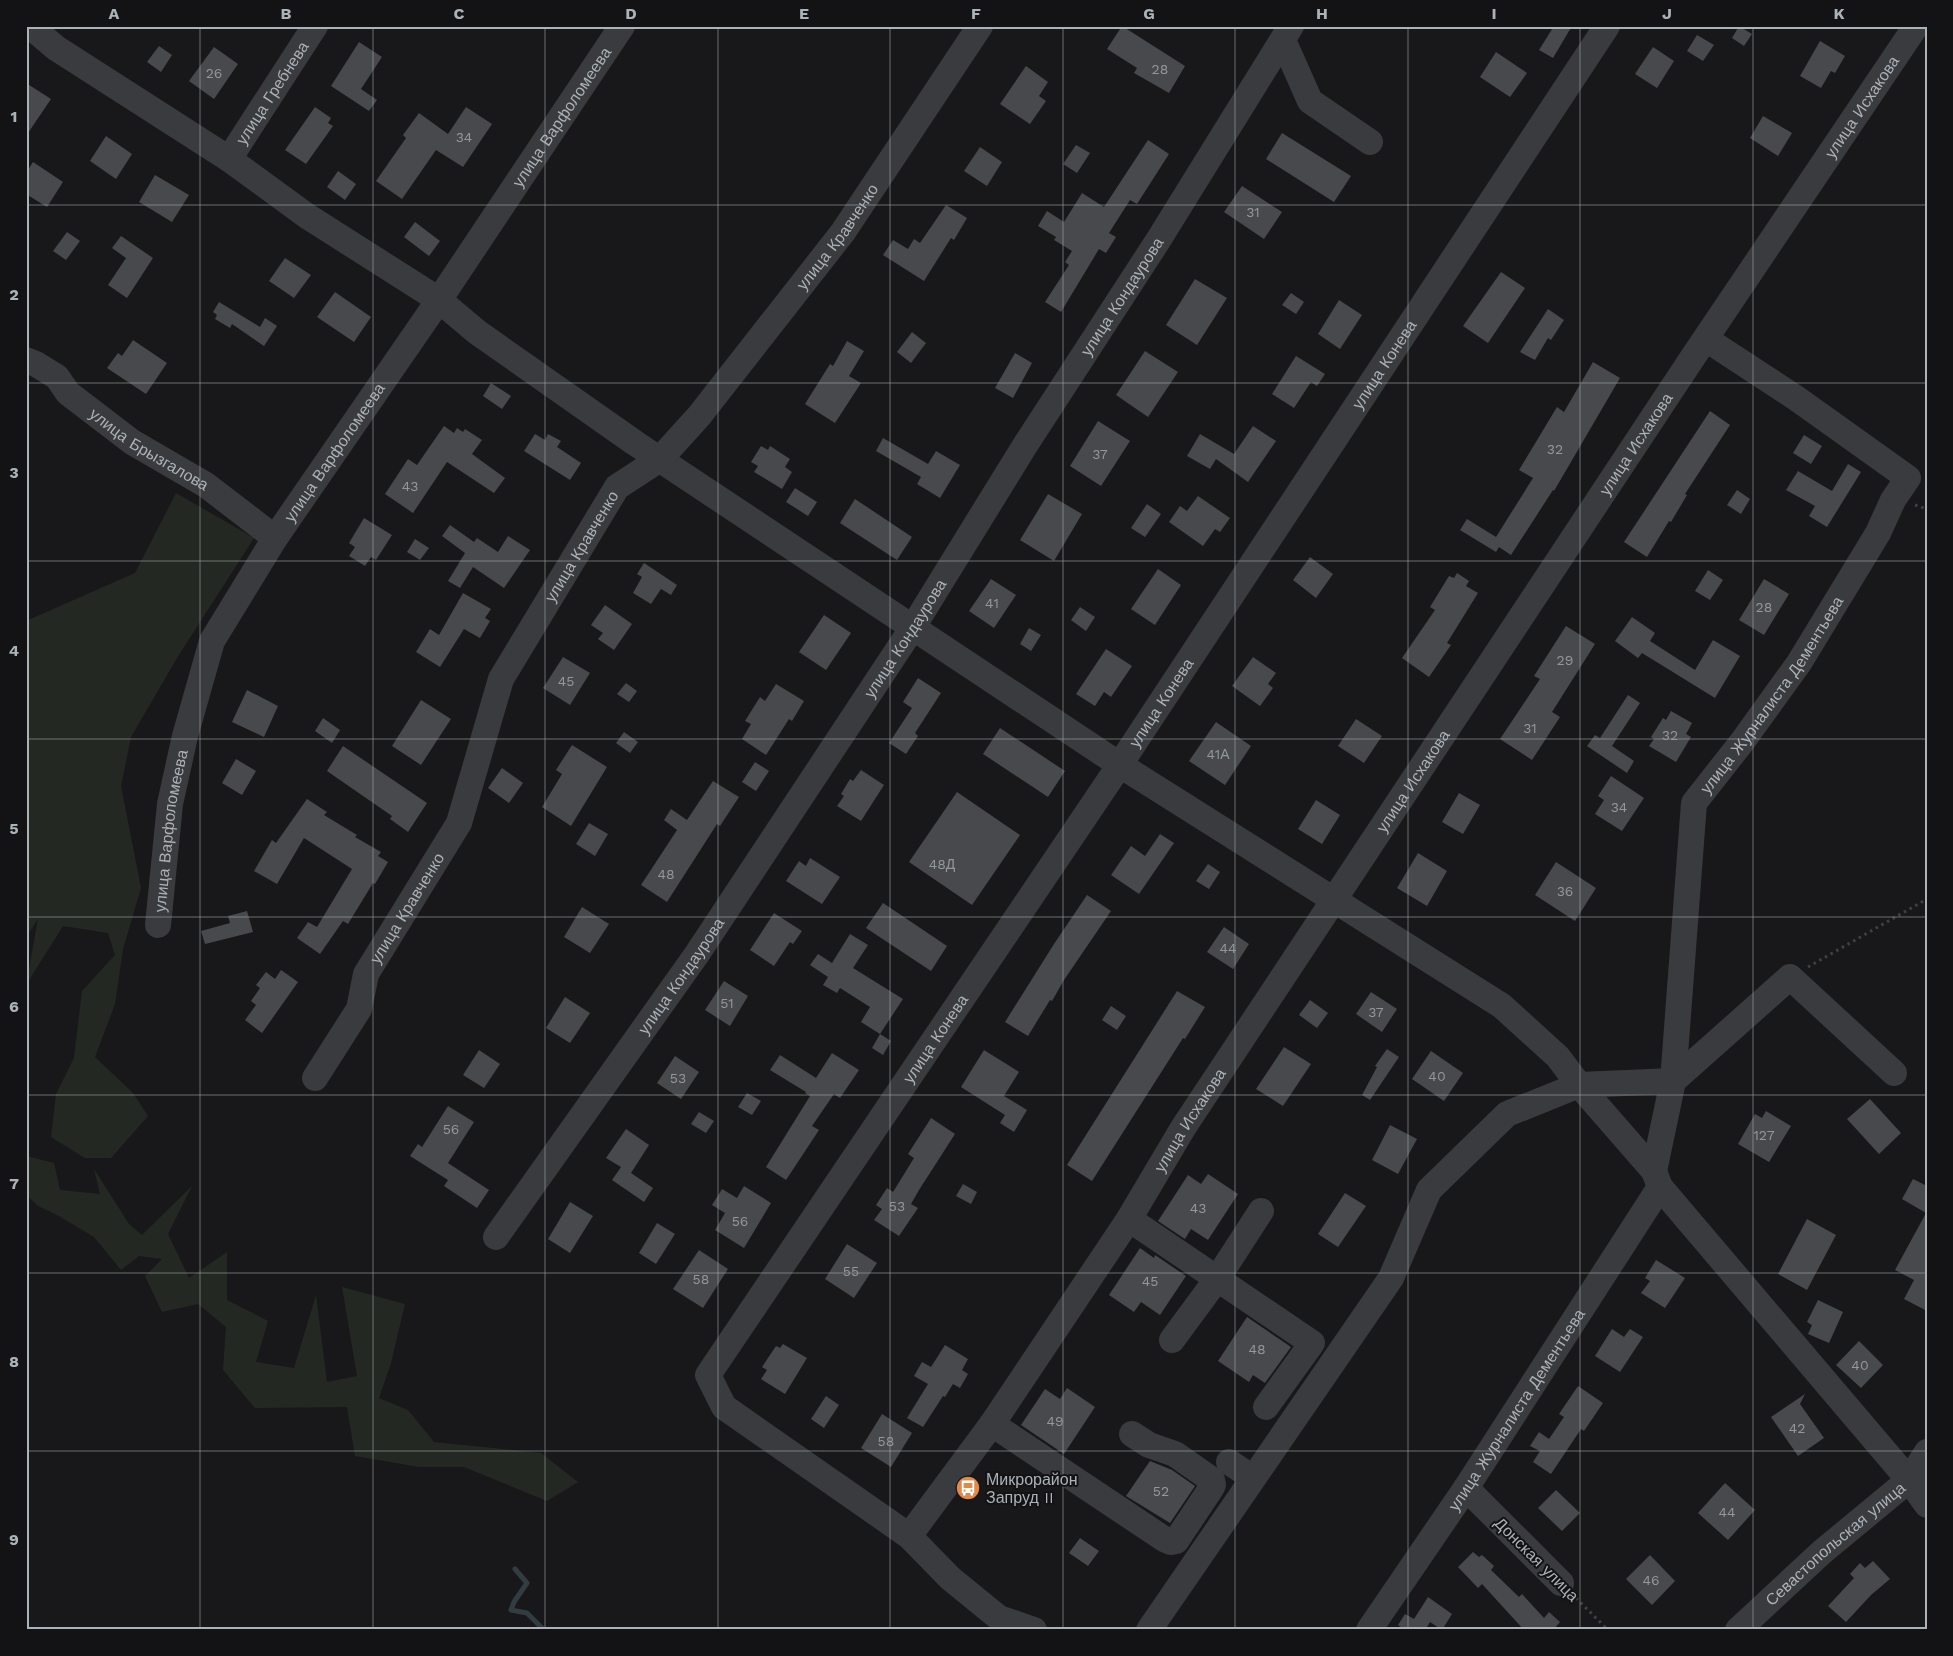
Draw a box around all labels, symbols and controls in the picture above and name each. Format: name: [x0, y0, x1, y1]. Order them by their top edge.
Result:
text: A: [109, 4, 120, 23]
text: B: [281, 4, 292, 23]
text: C: [454, 4, 465, 23]
text: D: [625, 4, 637, 23]
text: E: [799, 4, 809, 23]
text: F: [971, 4, 981, 23]
text: G: [1143, 4, 1155, 23]
text: H: [1316, 4, 1328, 23]
text: I: [1491, 4, 1497, 23]
text: J: [1662, 4, 1672, 23]
text: K: [1833, 4, 1845, 23]
street label: улица Гребнева: [232, 38, 313, 148]
street label: улица Варфоломеева: [508, 44, 615, 191]
street label: улица Исхакова: [1821, 52, 1903, 162]
house number: 28: [1152, 61, 1168, 77]
house number: 26: [206, 65, 222, 81]
text: 1: [11, 107, 17, 126]
house number: 34: [456, 129, 472, 145]
street label: улица Кравченко: [792, 180, 882, 294]
house number: 31: [1246, 204, 1260, 220]
street label: улица Кондаурова: [1077, 234, 1168, 360]
text: 2: [9, 285, 19, 304]
street label: улица Конева: [1348, 317, 1420, 413]
street label: улица Варфоломеева: [280, 379, 389, 525]
street label: улица Исхакова: [1595, 389, 1677, 499]
street label: улица Брызгалова: [86, 404, 212, 495]
house number: 32: [1547, 441, 1563, 457]
house number: 37: [1092, 446, 1108, 462]
text: 3: [9, 463, 19, 482]
house number: 43: [402, 478, 418, 494]
street label: улица Кравченко: [541, 487, 623, 606]
street label: улица Кондаурова: [860, 576, 950, 702]
street label: улица Журналиста Дементьева: [1696, 593, 1847, 797]
house number: 41: [985, 595, 999, 611]
house number: 28: [1756, 599, 1772, 615]
text: 4: [9, 641, 19, 660]
house number: 29: [1557, 652, 1573, 668]
street label: улица Конева: [1125, 655, 1198, 751]
house number: 45: [558, 673, 574, 689]
house number: 31: [1523, 720, 1537, 736]
street label: улица Исхакова: [1372, 726, 1454, 836]
house number: 32: [1662, 727, 1678, 743]
house number: 41А: [1206, 746, 1230, 762]
street label: улица Варфоломеева: [150, 748, 192, 913]
house number: 34: [1611, 799, 1627, 815]
text: 5: [9, 819, 19, 838]
street label: улица Кравченко: [366, 849, 448, 967]
house number: 48Д: [929, 856, 956, 872]
house number: 48: [657, 866, 675, 882]
house number: 36: [1557, 883, 1573, 899]
street label: улица Кондаурова: [634, 914, 728, 1038]
house number: 44: [1219, 940, 1237, 956]
street label: улица Конева: [899, 991, 972, 1087]
house number: 51: [720, 995, 734, 1011]
text: 6: [9, 997, 19, 1016]
house number: 37: [1368, 1004, 1384, 1020]
street label: улица Исхакова: [1150, 1065, 1230, 1176]
house number: 40: [1428, 1068, 1446, 1084]
house number: 53: [670, 1070, 686, 1086]
house number: 56: [443, 1121, 459, 1137]
house number: 127: [1753, 1127, 1775, 1143]
text: 7: [9, 1174, 19, 1193]
house number: 53: [889, 1198, 905, 1214]
house number: 43: [1190, 1200, 1206, 1216]
house number: 56: [732, 1213, 748, 1229]
house number: 55: [843, 1263, 859, 1279]
house number: 58: [693, 1271, 709, 1287]
house number: 45: [1142, 1273, 1158, 1289]
street label: улица Журналиста Дементьева: [1444, 1305, 1589, 1515]
house number: 48: [1248, 1341, 1266, 1357]
text: 8: [9, 1352, 19, 1371]
house number: 40: [1851, 1357, 1869, 1373]
house number: 49: [1046, 1413, 1064, 1429]
house number: 42: [1789, 1420, 1805, 1436]
house number: 58: [878, 1433, 894, 1449]
place label: Микрорайон Запруд II: [986, 1470, 1078, 1507]
bus stop icon: Микрорайон Запруд II: [955, 1475, 981, 1501]
street label: Севастопольская улица: [1762, 1478, 1909, 1610]
house number: 52: [1153, 1483, 1169, 1499]
house number: 44: [1718, 1504, 1736, 1520]
street label: Донская улица: [1491, 1513, 1583, 1605]
text: 9: [9, 1530, 19, 1549]
house number: 46: [1642, 1572, 1660, 1588]

